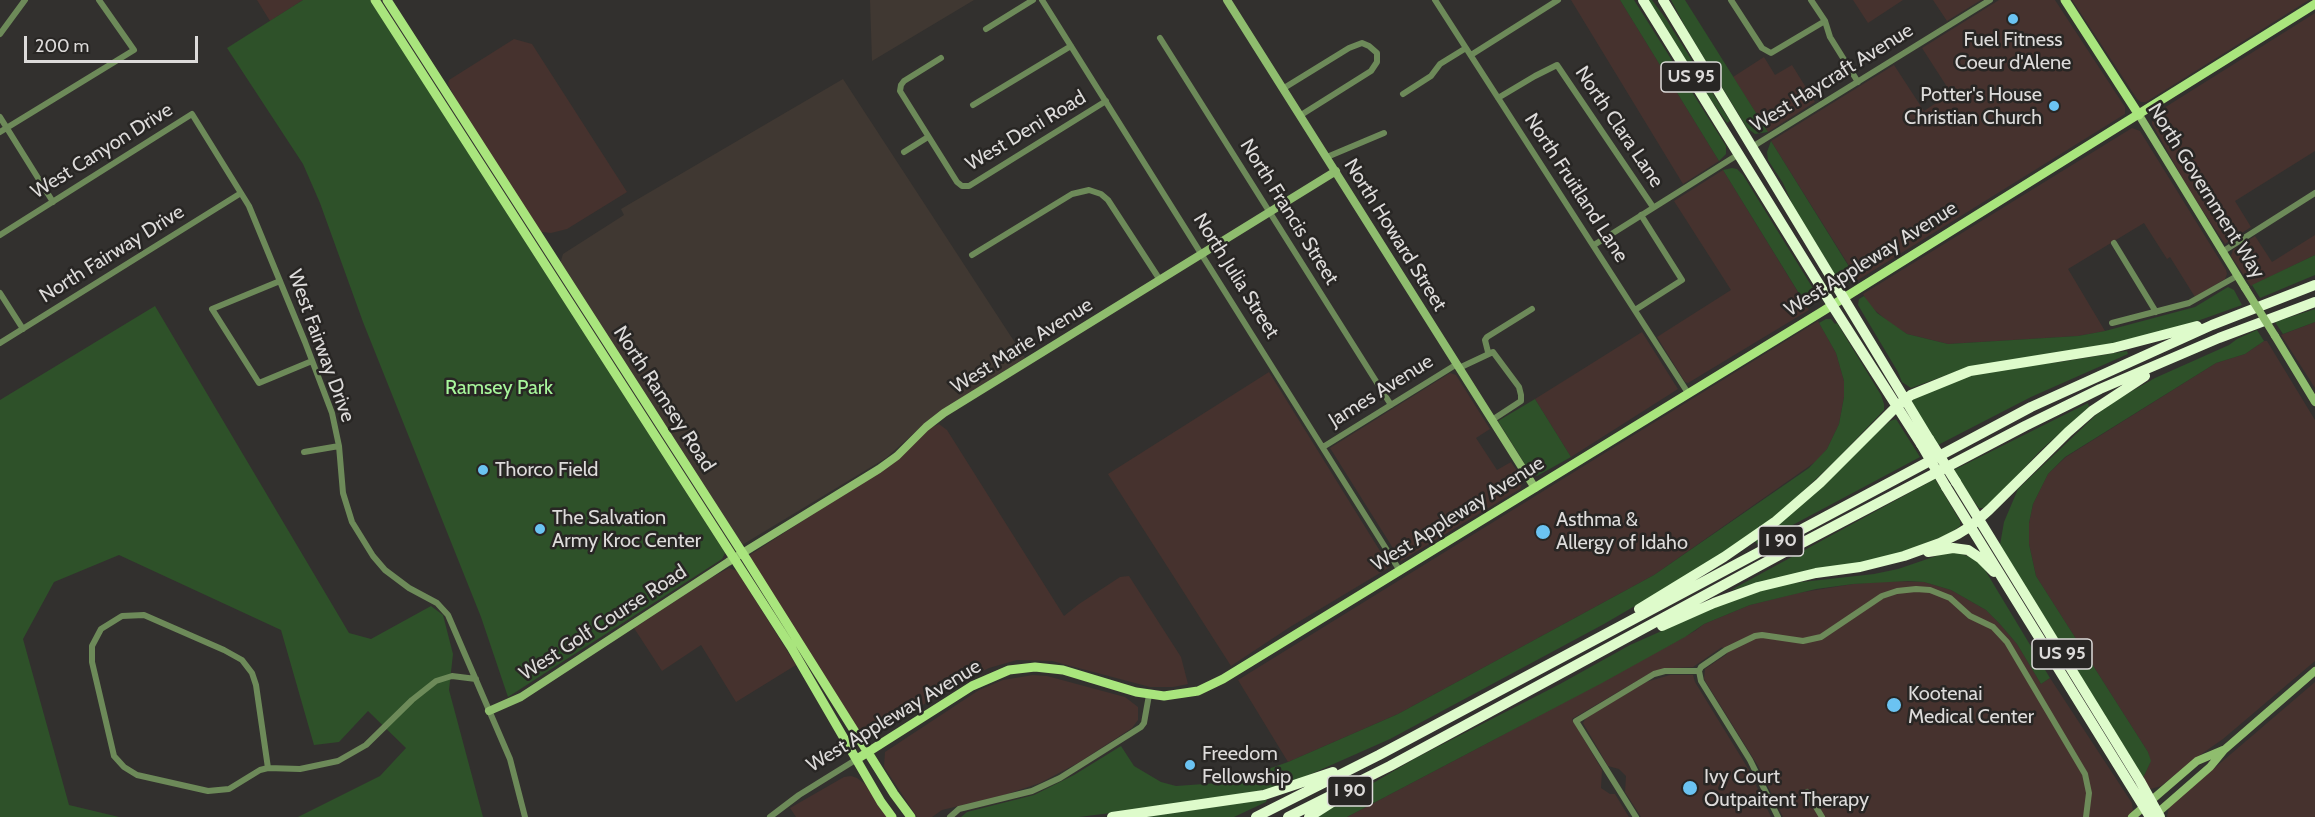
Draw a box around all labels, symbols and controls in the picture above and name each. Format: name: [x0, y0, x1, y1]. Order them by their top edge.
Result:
marker: Fuel Fitness Coeur d'Alene: [2006, 12, 2020, 26]
street label: West Haycraft Avenue: [1746, 18, 1918, 138]
scale bar: [27, 24, 201, 62]
place label: Fuel Fitness Coeur d'Alene: [1955, 28, 2071, 75]
text: 200 m: [35, 35, 89, 57]
street label: North Clara Lane: [1570, 62, 1668, 192]
road number: US 95: [1661, 62, 1721, 92]
place label: Potter's House Christian Church: [1904, 83, 2042, 130]
street label: West Deni Road: [962, 86, 1090, 176]
street label: West Canyon Drive: [27, 98, 177, 204]
marker: Potter's House Christian Church: [2047, 99, 2061, 113]
street label: North Government Way: [2142, 99, 2270, 283]
street label: North Fruitland Lane: [1519, 109, 1633, 267]
street label: North Francis Street: [1235, 135, 1343, 289]
street label: North Howard Street: [1338, 154, 1452, 316]
street label: West Appleway Avenue: [1780, 196, 1962, 322]
street label: North Fairway Drive: [35, 200, 189, 308]
street label: North Julia Street: [1188, 209, 1284, 343]
street label: West Fairway Drive: [282, 267, 360, 425]
street label: West Marie Avenue: [947, 293, 1097, 399]
street label: North Ramsey Road: [608, 322, 720, 476]
street label: James Avenue: [1324, 349, 1438, 433]
park label: Ramsey Park: [445, 376, 553, 400]
street label: West Appleway Avenue: [1367, 451, 1549, 577]
place label: Thorco Field: [495, 458, 598, 482]
marker: Thorco Field: [476, 463, 490, 477]
place label: The Salvation Army Kroc Center: [552, 506, 701, 553]
place label: Asthma & Allergy of Idaho: [1556, 508, 1688, 555]
marker: The Salvation Army Kroc Center: [533, 522, 547, 536]
marker: Asthma & Allergy of Idaho: [1534, 523, 1552, 541]
road number: I 90: [1758, 526, 1804, 556]
street label: West Golf Course Road: [515, 560, 691, 686]
road number: US 95: [2032, 639, 2092, 669]
street label: West Appleway Avenue: [803, 654, 985, 778]
place label: Kootenai Medical Center: [1908, 682, 2034, 729]
marker: Kootenai Medical Center: [1885, 696, 1903, 714]
place label: Freedom Fellowship: [1202, 742, 1291, 789]
marker: Freedom Fellowship: [1183, 758, 1197, 772]
place label: Ivy Court Outpaitent Therapy: [1704, 765, 1869, 812]
road number: I 90: [1328, 776, 1372, 806]
marker: Ivy Court Outpaitent Therapy: [1681, 779, 1699, 797]

